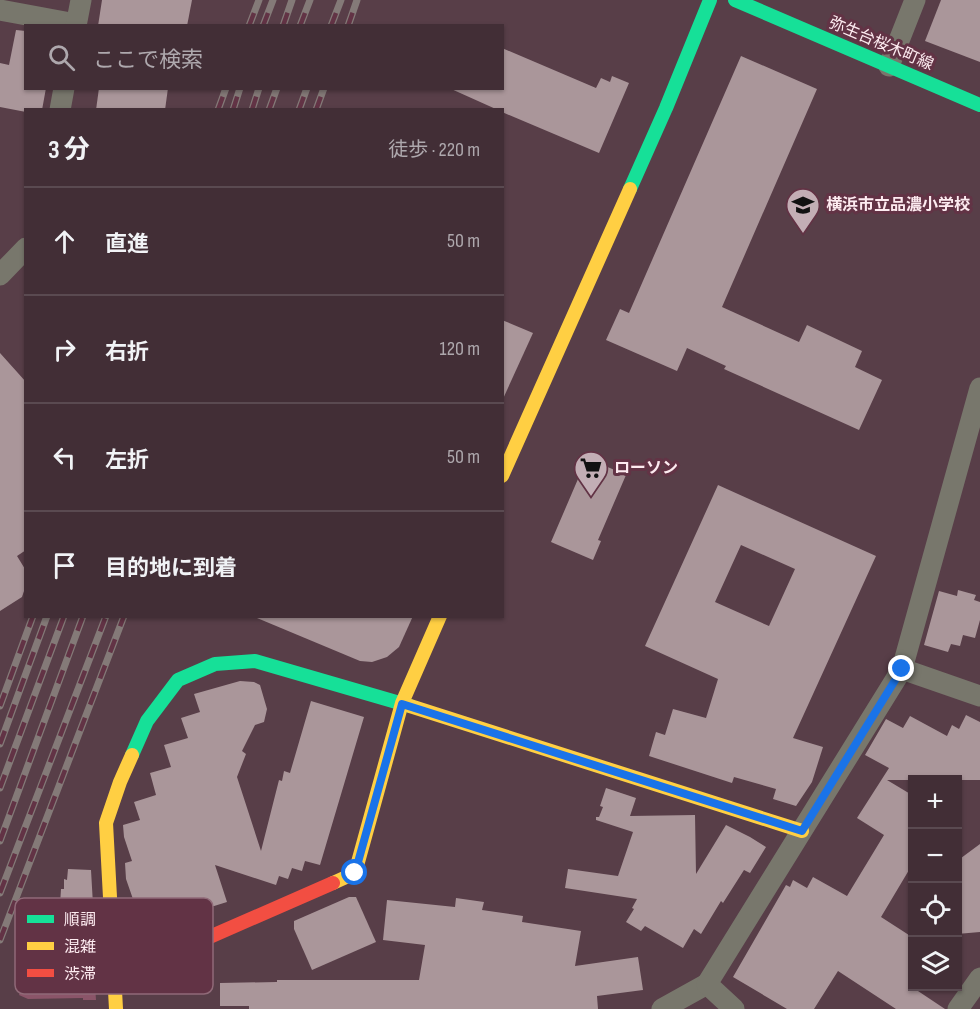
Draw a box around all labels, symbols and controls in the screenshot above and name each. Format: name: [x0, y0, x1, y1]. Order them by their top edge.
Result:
street label: 弥生台桜木町線: [826, 13, 936, 75]
search box: [24, 24, 504, 90]
icon: search: [45, 41, 78, 74]
text: ここで検索: [93, 47, 203, 74]
text: 3 分: [48, 135, 90, 166]
text: 徒歩 · 220 m: [388, 138, 480, 162]
school or university icon: 横浜市立品濃小学校: [785, 187, 821, 234]
place label: 横浜市立品濃小学校: [826, 195, 970, 215]
icon: ahead: [48, 225, 81, 258]
text: 50 m: [447, 229, 480, 253]
text: 直進: [105, 231, 149, 258]
icon: right: [48, 333, 81, 366]
text: 120 m: [440, 337, 480, 361]
text: 右折: [105, 339, 149, 366]
icon: left: [48, 441, 81, 474]
text: 50 m: [447, 445, 480, 469]
text: 左折: [105, 447, 149, 474]
supermarket icon: ローソン: [573, 450, 609, 497]
place label: ローソン: [614, 459, 678, 478]
icon: arrive: [48, 549, 81, 582]
text: 目的地に到着: [105, 555, 237, 582]
route end: [888, 655, 914, 681]
map controls: [908, 775, 962, 991]
button: +: [908, 775, 962, 829]
button: −: [908, 829, 962, 883]
route start: [341, 859, 367, 885]
button: locate: [908, 883, 962, 937]
legend: [15, 898, 213, 994]
text: 順調: [64, 911, 96, 930]
button: layers: [908, 937, 962, 991]
text: 混雑: [64, 938, 96, 957]
text: 渋滞: [64, 965, 96, 984]

